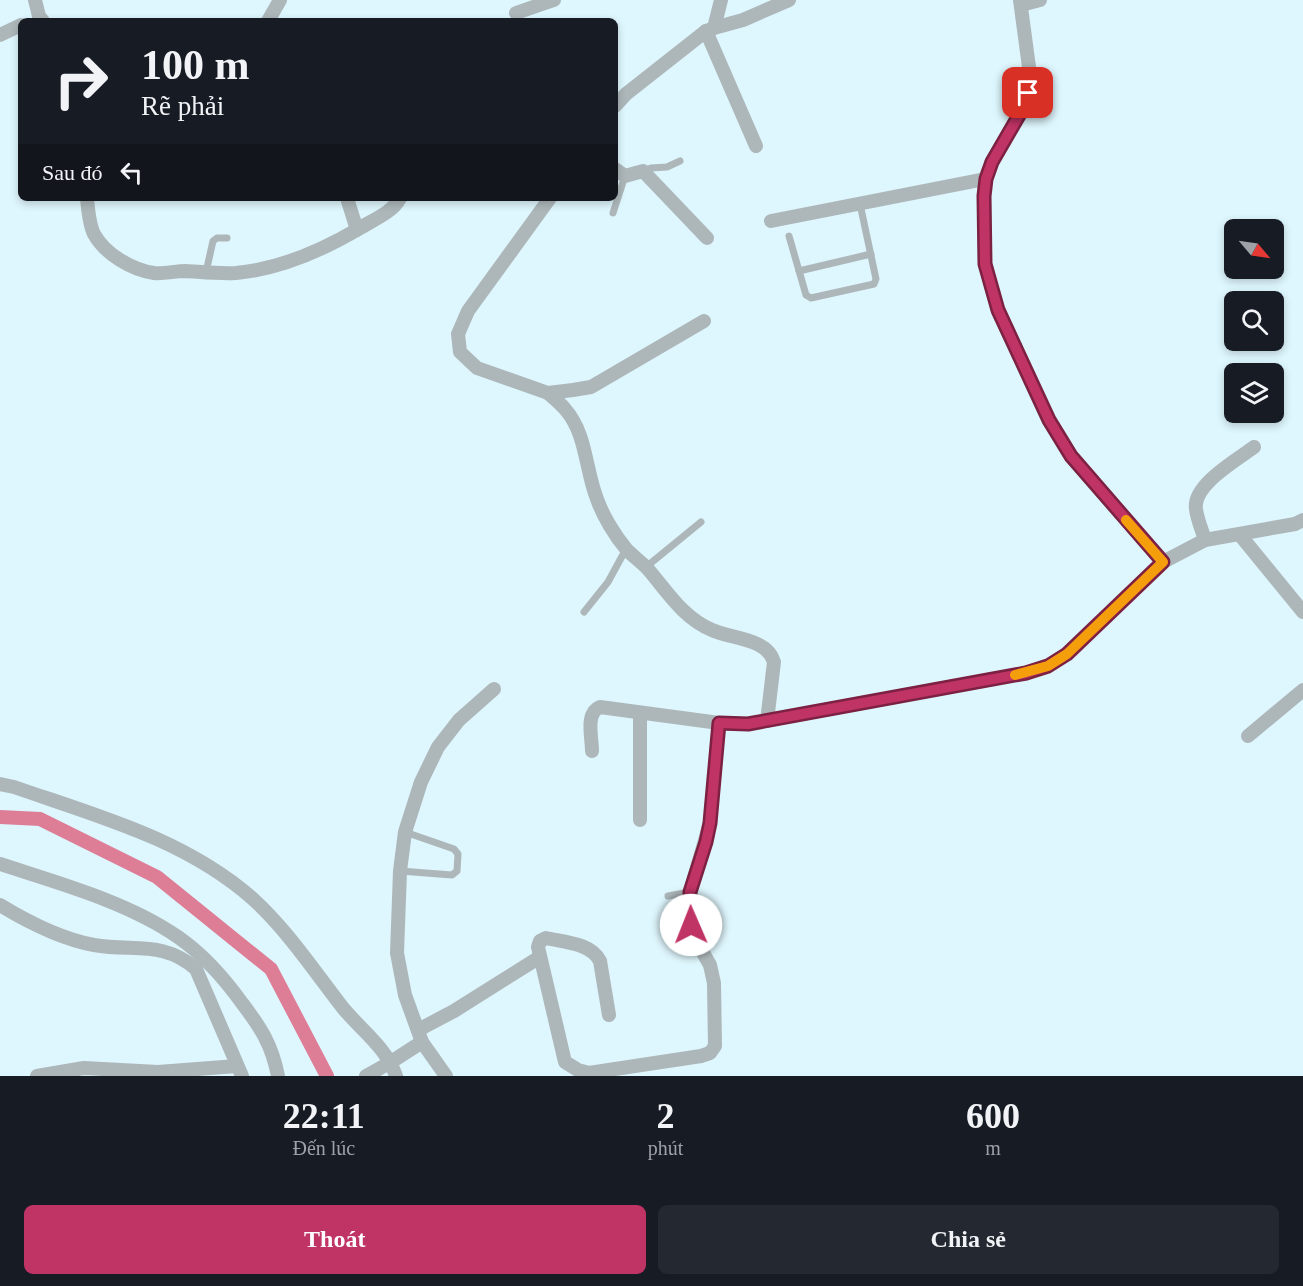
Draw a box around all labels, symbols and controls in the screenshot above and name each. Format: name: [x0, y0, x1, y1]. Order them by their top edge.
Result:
icon: right: [42, 42, 120, 120]
text: 100 m: [141, 42, 250, 88]
pin: [1002, 67, 1053, 118]
icon: arrive: [1011, 76, 1044, 109]
text: Rẽ phải: [141, 91, 224, 121]
icon: left: [115, 156, 148, 189]
text: Sau đó: [42, 160, 103, 185]
north arrow: [1224, 219, 1284, 279]
map controls: [1224, 219, 1284, 423]
button: search: [1224, 291, 1284, 351]
button: layers: [1224, 363, 1284, 423]
position arrow: [659, 893, 723, 957]
text: 22:11: [283, 1096, 365, 1136]
text: 2: [656, 1096, 674, 1136]
text: 600: [966, 1096, 1020, 1136]
text: Đến lúc: [292, 1137, 355, 1159]
text: phút: [648, 1137, 683, 1159]
text: m: [985, 1137, 1001, 1159]
button: Thoát: [24, 1205, 646, 1274]
button: Chia sẻ: [658, 1205, 1279, 1274]

